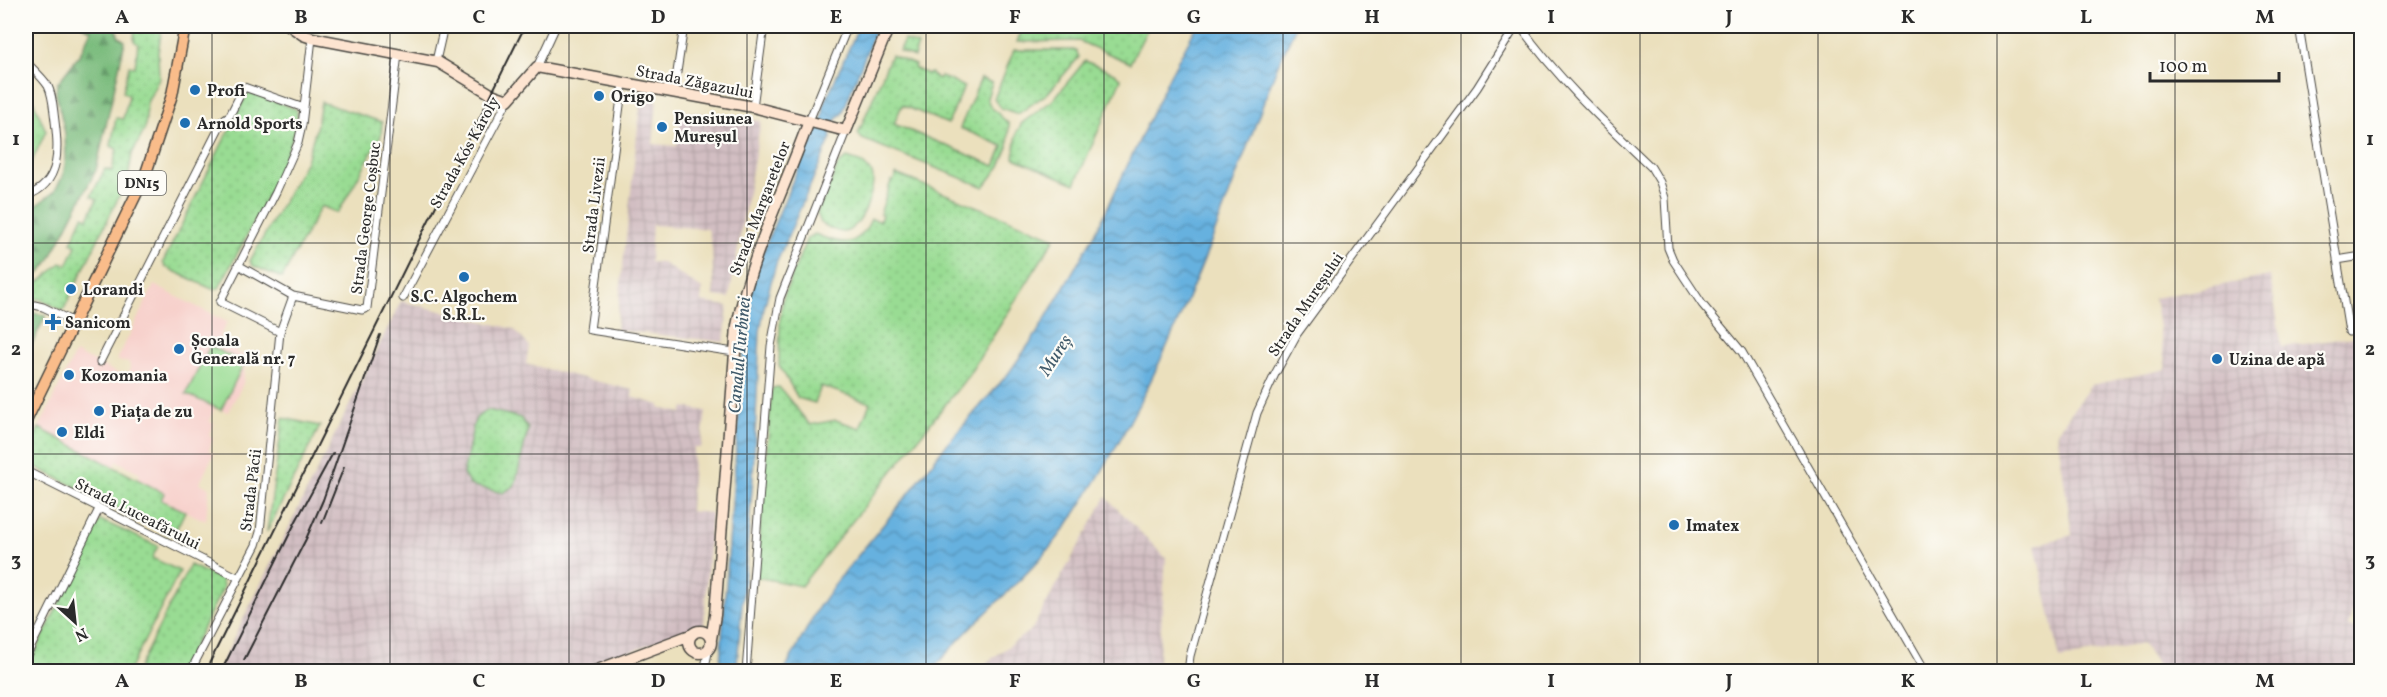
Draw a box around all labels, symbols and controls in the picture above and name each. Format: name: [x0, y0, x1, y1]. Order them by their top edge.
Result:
text: A: [115, 4, 129, 32]
text: B: [294, 4, 308, 32]
text: C: [473, 4, 486, 32]
text: D: [651, 4, 665, 32]
text: E: [830, 4, 842, 32]
text: F: [1009, 4, 1021, 32]
text: G: [1187, 4, 1201, 32]
text: H: [1364, 4, 1380, 32]
text: I: [1547, 4, 1555, 32]
text: J: [1724, 4, 1733, 32]
text: K: [1901, 4, 1916, 32]
text: L: [2080, 4, 2092, 32]
text: M: [2255, 4, 2275, 32]
scale bar: [2150, 45, 2279, 83]
text: 100 m: [2159, 55, 2208, 80]
street label: Strada Zăgazului: [634, 61, 755, 105]
place label: Profi: [207, 81, 245, 103]
marker: Profi: [188, 83, 202, 97]
place label: Origo: [611, 87, 654, 109]
marker: Origo: [592, 89, 606, 103]
street label: Strada Kós Károly: [426, 93, 506, 213]
place label: Pensiunea Mureșul: [674, 109, 753, 149]
place label: Arnold Sports: [197, 114, 303, 136]
marker: Arnold Sports: [178, 116, 192, 130]
marker: Pensiunea Mureșul: [655, 120, 669, 134]
text: 1: [12, 126, 20, 154]
text: 1: [2366, 126, 2374, 154]
street label: Strada Margaretelor: [725, 138, 797, 279]
street label: Strada George Coșbuc: [347, 141, 387, 296]
street label: Strada Livezii: [578, 156, 612, 255]
road number: DN15: [118, 171, 166, 195]
street label: Strada Mureșului: [1264, 248, 1350, 362]
marker: S.C. Algochem S.R.L.: [457, 270, 471, 284]
place label: Lorandi: [83, 280, 144, 302]
marker: Lorandi: [64, 282, 78, 296]
place label: S.C. Algochem S.R.L.: [411, 287, 517, 327]
water label: Canalul Turbinei: [723, 295, 758, 415]
place label: Sanicom: [65, 313, 131, 335]
marker: Sanicom: [46, 315, 60, 329]
water label: Mureș: [1033, 330, 1079, 382]
place label: Școala Generală nr. 7: [191, 331, 296, 371]
text: 2: [11, 336, 21, 364]
text: 2: [2365, 336, 2375, 364]
marker: Școala Generală nr. 7: [172, 342, 186, 356]
place label: Uzina de apă: [2229, 350, 2325, 372]
marker: Uzina de apă: [2210, 352, 2224, 366]
place label: Kozomania: [81, 366, 168, 388]
marker: Kozomania: [62, 368, 76, 382]
place label: Piața de zu: [111, 402, 193, 424]
marker: Piața de zu: [92, 404, 106, 418]
place label: Eldi: [74, 423, 105, 445]
marker: Eldi: [55, 425, 69, 439]
street label: Strada Păcii: [236, 447, 268, 533]
street label: Strada Luceafărului: [71, 474, 204, 556]
place label: Imatex: [1686, 516, 1739, 538]
marker: Imatex: [1667, 518, 1681, 532]
text: 3: [11, 547, 21, 575]
text: 3: [2365, 547, 2375, 575]
north arrow: [45, 592, 105, 652]
text: N: [70, 621, 91, 646]
text: A: [115, 668, 129, 696]
text: B: [294, 668, 308, 696]
text: C: [473, 668, 486, 696]
text: D: [651, 668, 665, 696]
text: E: [830, 668, 842, 696]
text: F: [1009, 668, 1021, 696]
text: G: [1187, 668, 1201, 696]
text: H: [1364, 668, 1380, 696]
text: I: [1547, 668, 1555, 696]
text: J: [1724, 668, 1733, 696]
text: K: [1901, 668, 1916, 696]
text: L: [2080, 668, 2092, 696]
text: M: [2255, 668, 2275, 696]

